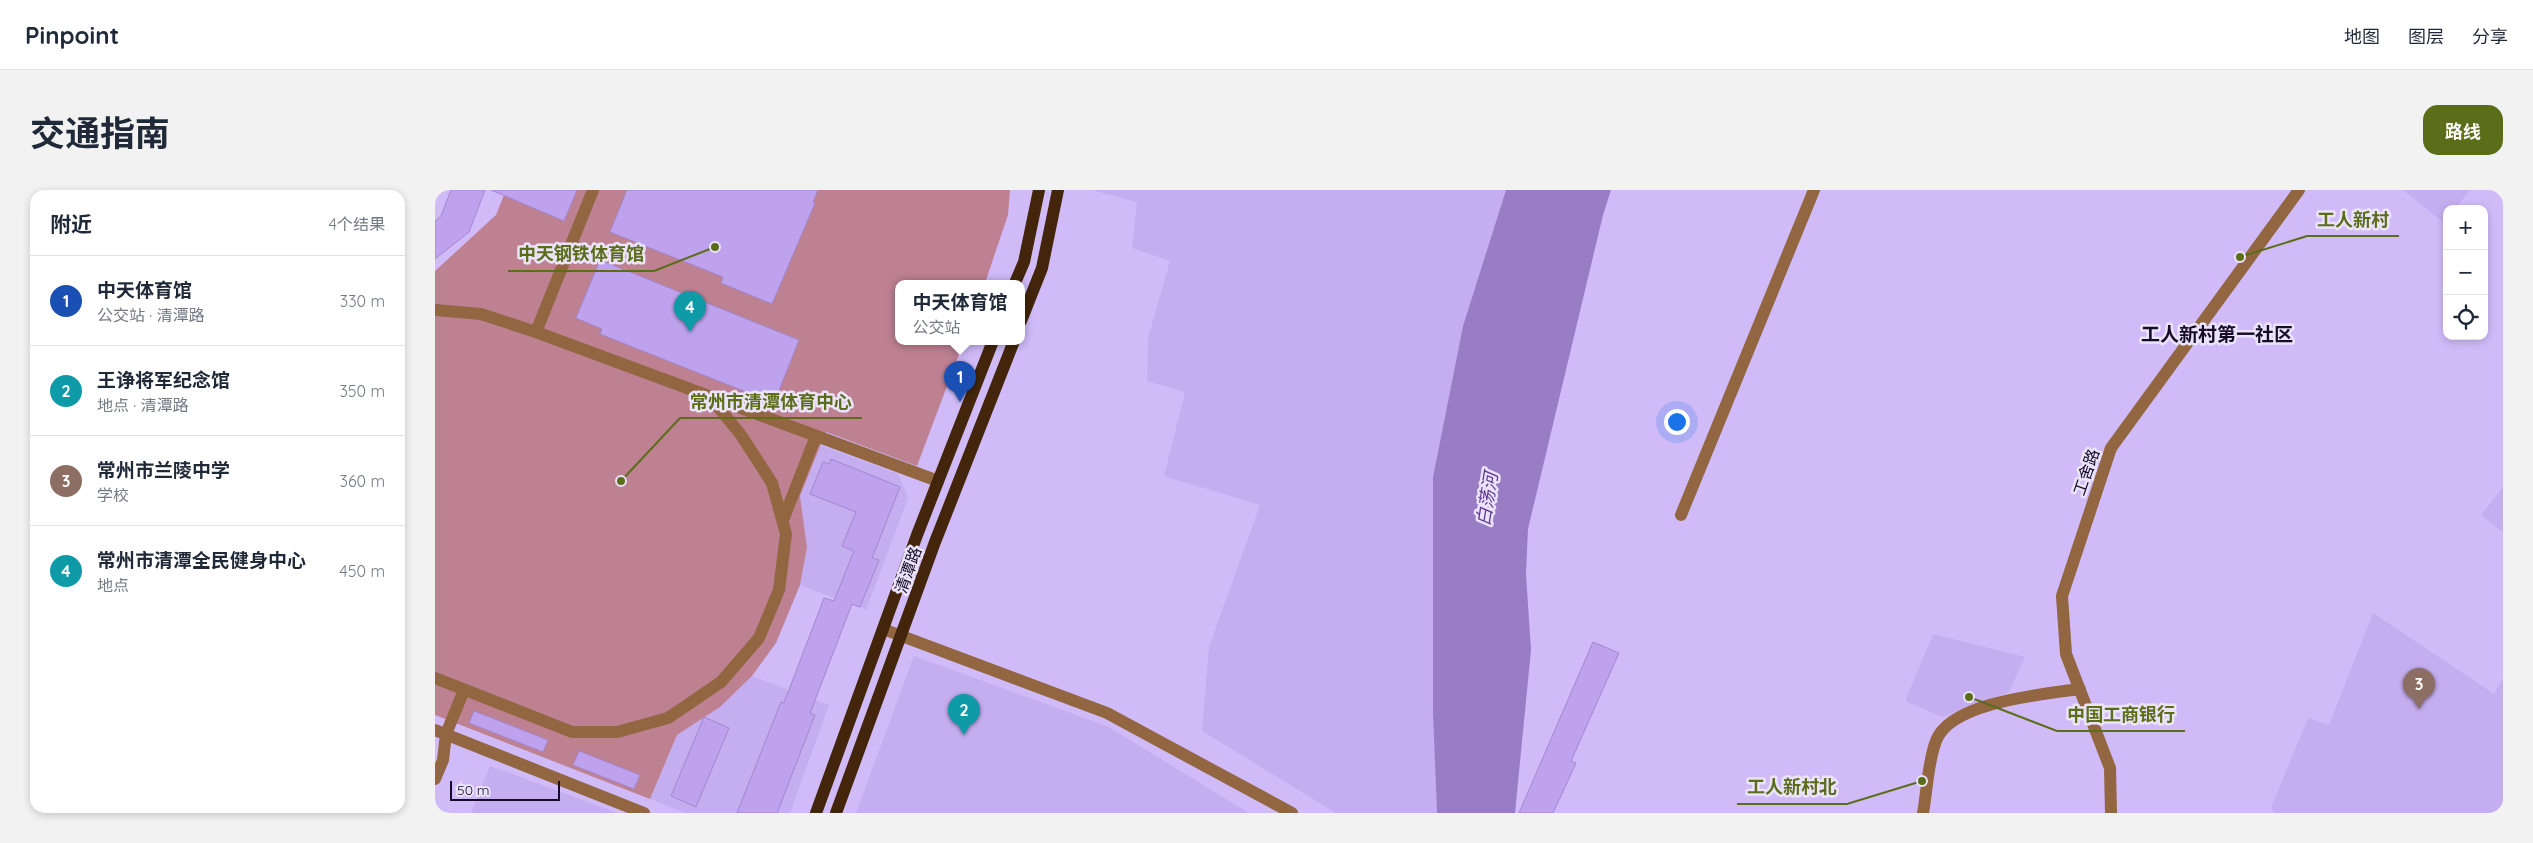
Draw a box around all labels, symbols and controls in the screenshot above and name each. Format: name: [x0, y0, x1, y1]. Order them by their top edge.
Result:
text: Pinpoint: [25, 20, 119, 50]
text: 地图: [2344, 25, 2380, 48]
text: 图层: [2408, 25, 2444, 48]
text: 分享: [2472, 25, 2508, 48]
button: 路线: [2423, 105, 2503, 155]
text: 交通指南: [30, 111, 170, 155]
callout: 工人新村: [2307, 203, 2399, 236]
map controls: [2443, 205, 2488, 340]
button: +: [2443, 205, 2488, 250]
text: 工人新村: [2317, 208, 2389, 231]
text: 附近: [50, 211, 92, 237]
text: 4个结果: [329, 214, 385, 234]
callout: 中天钢铁体育馆: [508, 238, 654, 271]
text: 中天钢铁体育馆: [518, 242, 644, 265]
button: −: [2443, 250, 2488, 295]
text: 中天体育馆: [97, 278, 192, 302]
popup: [895, 280, 1025, 345]
text: 中天体育馆: [912, 290, 1008, 314]
text: 1: [63, 291, 69, 311]
text: 330 m: [340, 291, 385, 311]
pin: 4: [674, 291, 706, 332]
button: locate: [2443, 295, 2488, 340]
text: 公交站 · 清潭路: [97, 305, 205, 325]
text: 公交站: [912, 317, 961, 337]
district label: 工人新村第一社区: [2141, 322, 2293, 346]
pin: 1: [944, 361, 976, 402]
text: 王诤将军纪念馆: [97, 368, 230, 392]
text: 2: [61, 381, 71, 401]
text: 350 m: [339, 381, 385, 401]
callout: 常州市清潭体育中心: [680, 385, 862, 418]
text: 常州市清潭体育中心: [690, 390, 852, 413]
text: 地点 · 清潭路: [97, 395, 189, 415]
your location: [1664, 409, 1690, 435]
street label: 工舍路: [2069, 446, 2103, 498]
text: 常州市兰陵中学: [97, 458, 230, 482]
water label: 白荡河: [1471, 468, 1503, 527]
text: 3: [62, 471, 70, 491]
text: 360 m: [340, 471, 385, 491]
text: 学校: [97, 485, 129, 505]
street label: 清潭路: [890, 544, 926, 596]
text: 常州市清潭全民健身中心: [97, 548, 306, 572]
text: 4: [61, 561, 71, 581]
text: 450 m: [339, 561, 385, 581]
text: 地点: [97, 575, 129, 595]
pin: 3: [2403, 668, 2435, 709]
pin: 2: [948, 694, 980, 735]
callout: 中国工商银行: [2057, 698, 2185, 731]
text: 中国工商银行: [2067, 703, 2175, 726]
callout: 工人新村北: [1737, 771, 1847, 804]
text: 工人新村北: [1747, 775, 1837, 798]
scale bar: [450, 778, 560, 801]
text: 50 m: [457, 781, 490, 799]

